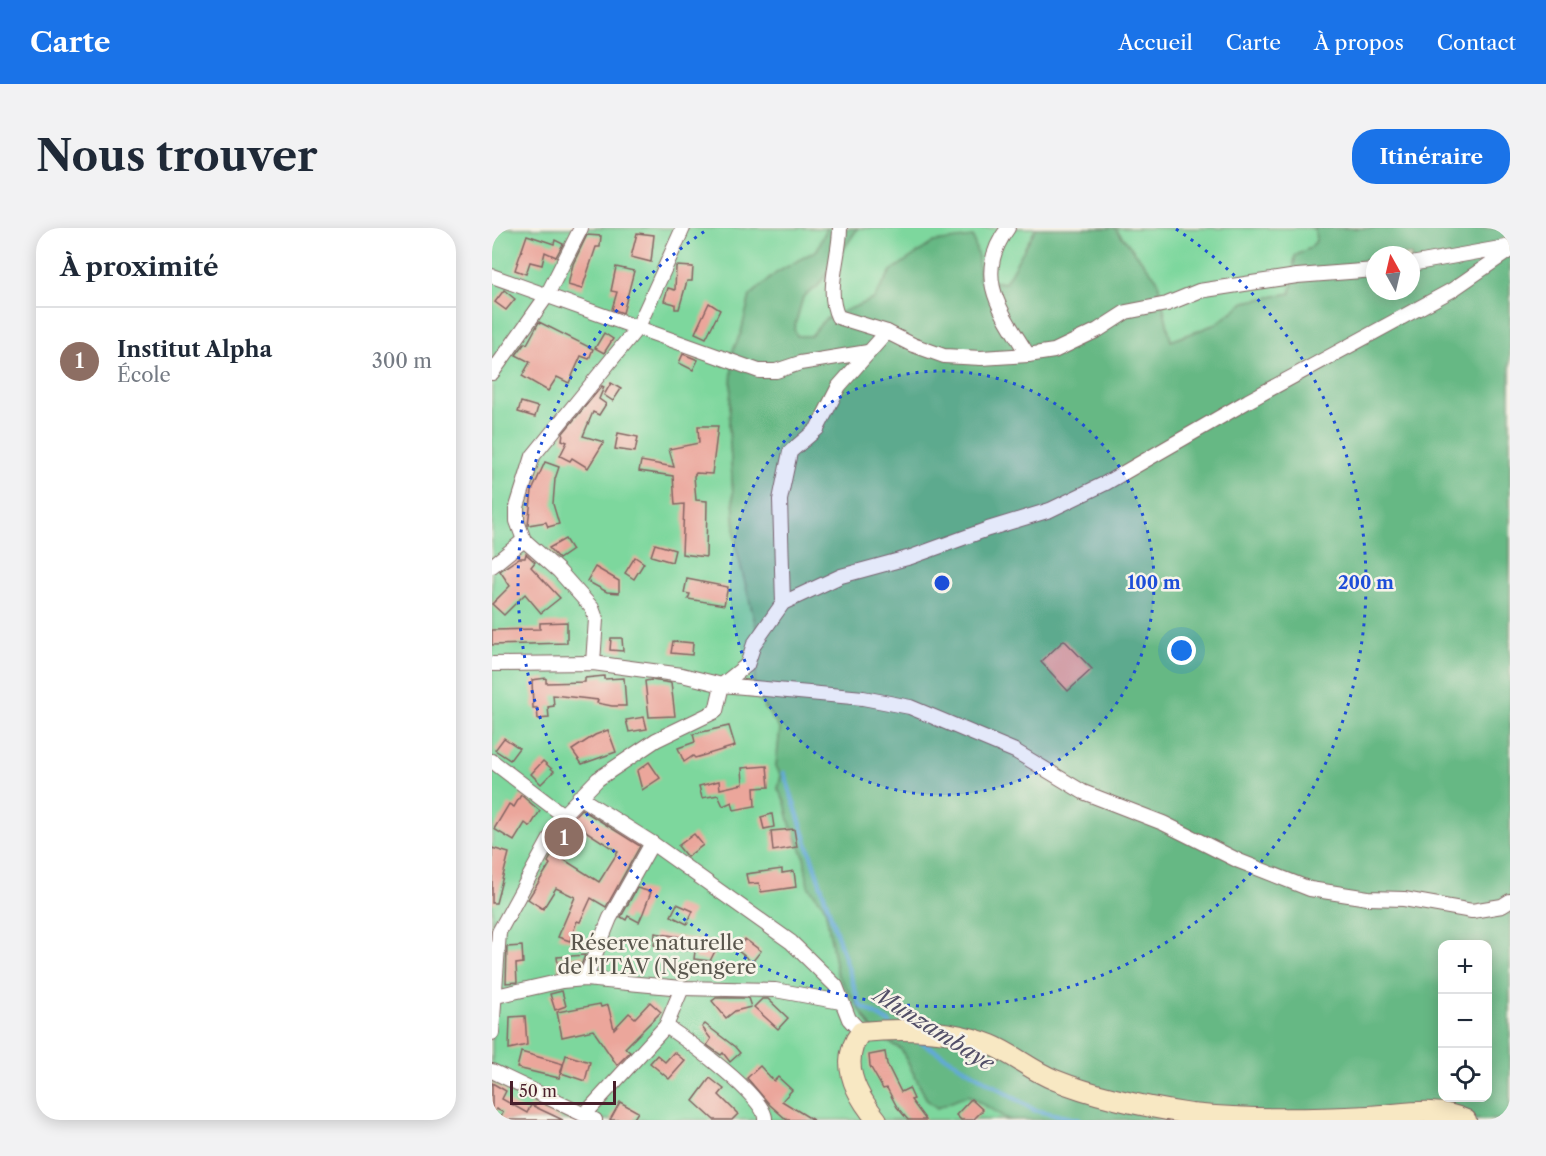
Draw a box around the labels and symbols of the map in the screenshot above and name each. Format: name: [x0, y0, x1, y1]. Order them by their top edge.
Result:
north arrow: [1366, 246, 1420, 300]
text: 100 m: [1127, 572, 1181, 594]
text: 200 m: [1338, 572, 1394, 594]
centre of rings: [932, 573, 952, 593]
your location: [1167, 636, 1196, 665]
pin: 1: [544, 814, 584, 860]
park label: Réserve naturelle de l'ITAV (Ngengere: [558, 930, 756, 979]
water label: Munzambaye: [866, 980, 1000, 1077]
scale bar: [510, 1078, 616, 1106]

